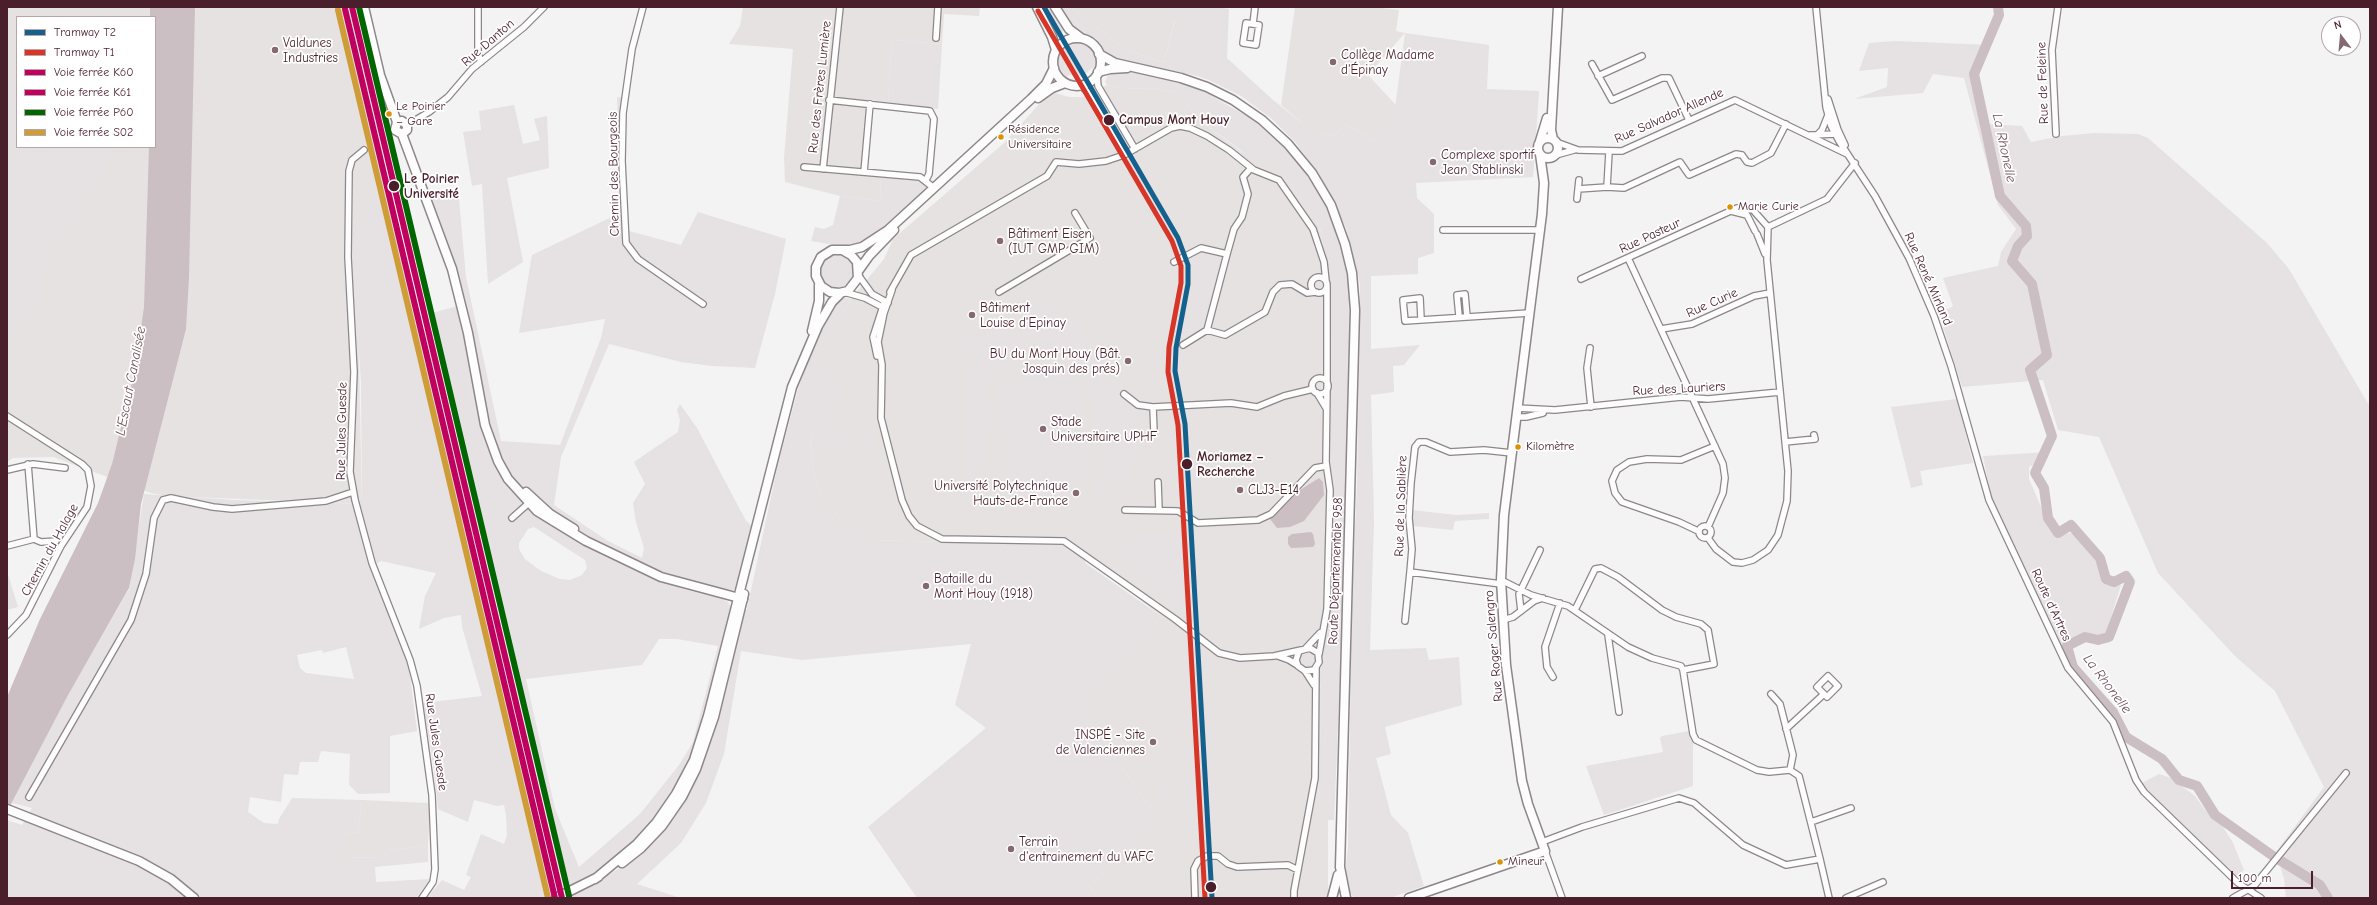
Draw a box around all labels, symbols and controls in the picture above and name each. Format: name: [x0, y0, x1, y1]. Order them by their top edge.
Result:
legend: [16, 16, 156, 148]
street label: Rue Danton: [458, 16, 518, 70]
north arrow: [2321, 16, 2361, 56]
text: N: [2333, 18, 2343, 32]
street label: Rue des Frères Lumière: [805, 20, 835, 154]
text: Tramway T2: [54, 25, 116, 39]
place label: Valdunes Industries: [283, 35, 338, 66]
street label: Rue de Feleine: [2034, 42, 2052, 124]
text: Tramway T1: [54, 45, 114, 59]
marker: Valdunes Industries: [270, 45, 280, 55]
place label: Collège Madame d'Épinay: [1341, 47, 1434, 78]
marker: Collège Madame d'Épinay: [1328, 57, 1338, 67]
text: Voie ferrée K60: [54, 65, 134, 79]
text: Voie ferrée K61: [54, 85, 131, 99]
street label: Rue Salvador Allende: [1612, 85, 1726, 147]
place label: Le Poirier – Gare: [396, 100, 445, 128]
text: Voie ferrée P60: [54, 105, 134, 119]
marker: Le Poirier – Gare: [384, 109, 394, 119]
street label: Chemin des Bourgeois: [605, 111, 623, 237]
place label: Campus Mont Houy: [1119, 112, 1229, 128]
water label: La Rhonelle: [1989, 112, 2019, 184]
marker: Campus Mont Houy: [1102, 113, 1116, 127]
place label: Résidence Universitaire: [1008, 123, 1071, 151]
text: Voie ferrée S02: [54, 125, 133, 139]
marker: Résidence Universitaire: [996, 132, 1006, 142]
place label: Complexe sportif Jean Stablinski: [1441, 147, 1534, 178]
marker: Complexe sportif Jean Stablinski: [1428, 157, 1438, 167]
place label: Le Poirier Université: [404, 171, 459, 202]
marker: Le Poirier Université: [387, 179, 401, 193]
place label: Marie Curie: [1738, 200, 1799, 214]
marker: Marie Curie: [1725, 202, 1735, 212]
street label: Rue Pasteur: [1617, 215, 1683, 257]
place label: Bâtiment Eisen (IUT GMP GIM): [1008, 226, 1099, 257]
street label: Rue René Mirland: [1901, 230, 1955, 328]
marker: Bâtiment Eisen (IUT GMP GIM): [995, 236, 1005, 246]
street label: Rue Curie: [1684, 285, 1740, 321]
place label: Bâtiment Louise d'Epinay: [980, 300, 1066, 331]
marker: Bâtiment Louise d'Epinay: [967, 310, 977, 320]
water label: L'Escaut Canalisée: [112, 325, 150, 437]
place label: BU du Mont Houy (Bât. Josquin des prés): [990, 346, 1120, 377]
marker: BU du Mont Houy (Bât. Josquin des prés): [1123, 356, 1133, 366]
street label: Rue des Lauriers: [1632, 379, 1726, 399]
street label: Rue Jules Guesde: [333, 382, 351, 480]
place label: Stade Universitaire UPHF: [1051, 414, 1157, 445]
marker: Stade Universitaire UPHF: [1038, 424, 1048, 434]
place label: Kilomètre: [1526, 440, 1574, 454]
marker: Kilomètre: [1513, 442, 1523, 452]
place label: Moriamez – Recherche: [1197, 449, 1264, 480]
street label: Rue de la Sablière: [1391, 455, 1411, 557]
marker: Moriamez – Recherche: [1180, 457, 1194, 471]
place label: Université Polytechnique Hauts-de-France: [934, 478, 1068, 509]
place label: CLJ3-E14: [1248, 482, 1299, 498]
marker: CLJ3-E14: [1235, 485, 1245, 495]
marker: Université Polytechnique Hauts-de-France: [1071, 488, 1081, 498]
street label: Route Départementale 958: [1326, 497, 1346, 645]
street label: Chemin du Halage: [18, 501, 82, 599]
street label: Route d'Artres: [2027, 566, 2075, 644]
place label: Bataille du Mont Houy (1918): [934, 571, 1033, 602]
marker: Bataille du Mont Houy (1918): [921, 581, 931, 591]
street label: Rue Roger Salengro: [1481, 590, 1507, 702]
water label: La Rhonelle: [2079, 651, 2135, 717]
street label: Rue Jules Guesde: [421, 692, 451, 792]
place label: INSPÉ - Site de Valenciennes: [1056, 727, 1145, 758]
marker: INSPÉ - Site de Valenciennes: [1148, 737, 1158, 747]
place label: Terrain d'entrainement du VAFC: [1019, 834, 1153, 865]
marker: Terrain d'entrainement du VAFC: [1006, 844, 1016, 854]
place label: Mineur: [1508, 855, 1544, 869]
marker: Mineur: [1495, 857, 1505, 867]
scale bar: [2233, 863, 2315, 889]
text: 100 m: [2238, 871, 2271, 885]
unlabelled marker: [1204, 880, 1218, 894]

